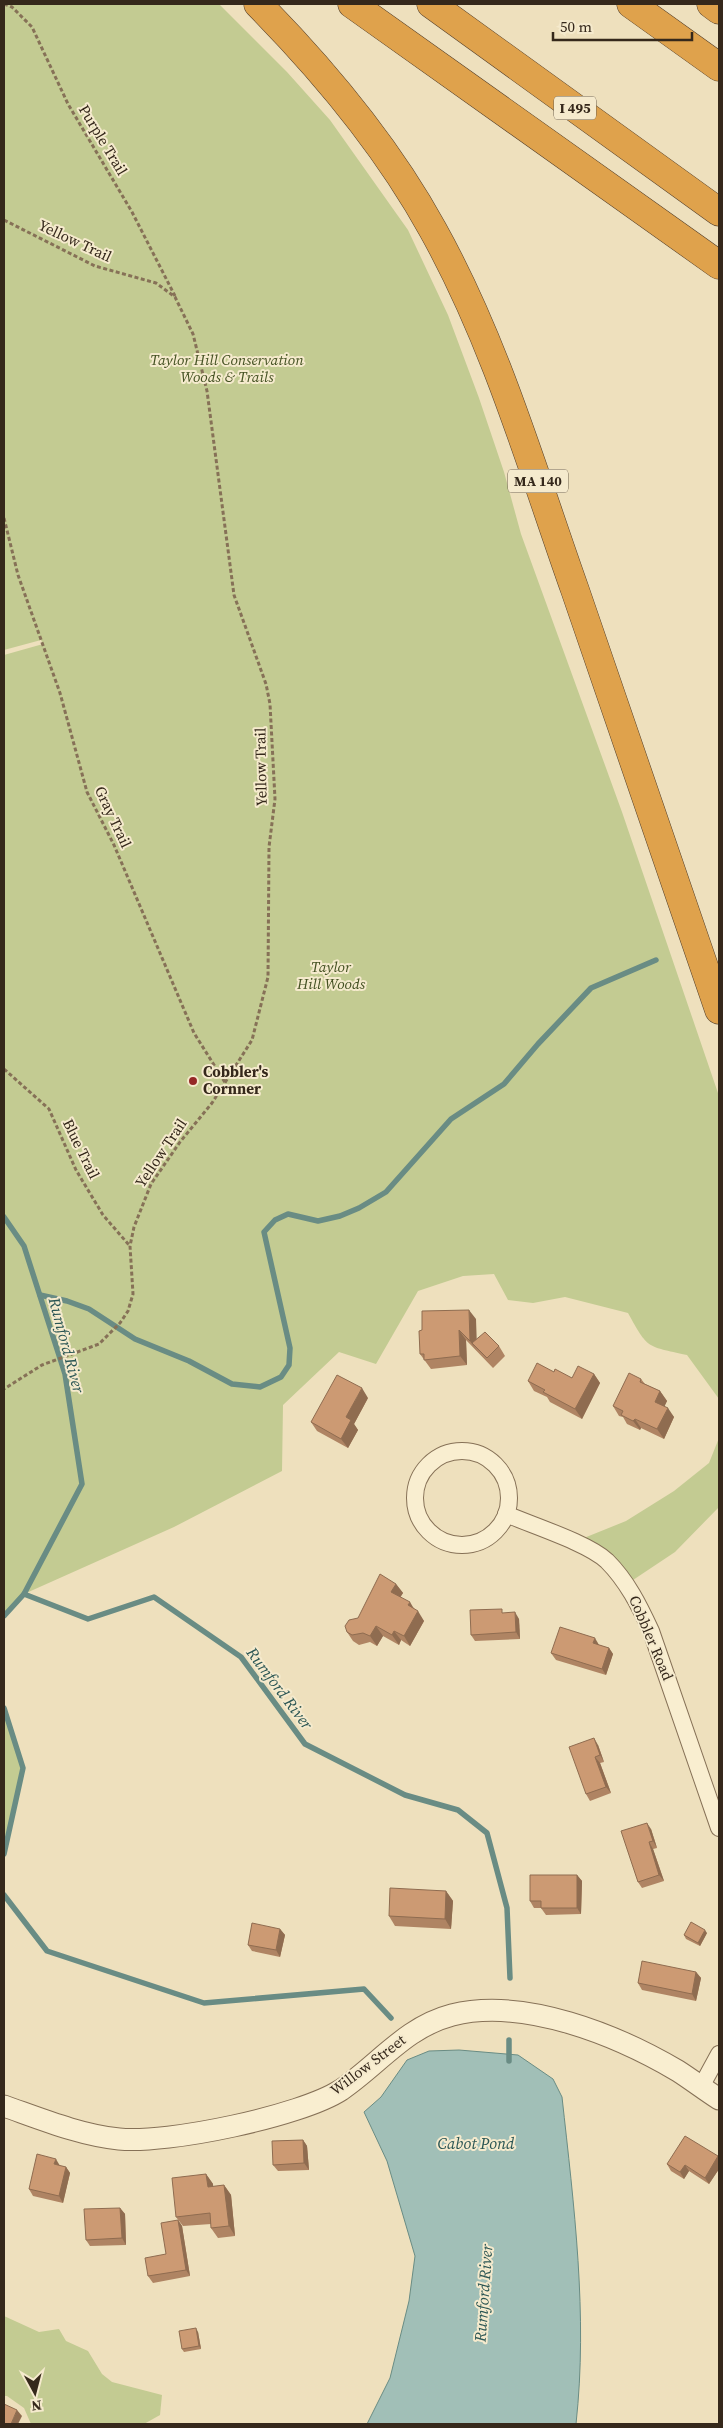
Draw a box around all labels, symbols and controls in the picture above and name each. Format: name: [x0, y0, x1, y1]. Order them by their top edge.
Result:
scale bar: [553, 10, 692, 42]
text: 50 m: [560, 16, 592, 37]
road number: I 495: [554, 96, 596, 120]
street label: Purple Trail: [74, 100, 133, 180]
street label: Yellow Trail: [35, 214, 116, 267]
park label: Taylor Hill Conservation Woods & Trails: [150, 349, 304, 387]
road number: MA 140: [508, 470, 568, 492]
street label: Yellow Trail: [249, 727, 272, 807]
street label: Gray Trail: [90, 782, 137, 852]
park label: Taylor Hill Woods: [296, 956, 366, 994]
place label: Cobbler's Cornner: [203, 1061, 268, 1099]
marker: Cobbler's Cornner: [187, 1075, 199, 1087]
street label: Yellow Trail: [130, 1114, 192, 1191]
street label: Blue Trail: [58, 1115, 105, 1183]
water label: Rumford River: [43, 1294, 90, 1396]
street label: Cobbler Road: [624, 1592, 679, 1684]
water label: Rumford River: [241, 1641, 319, 1734]
street label: Willow Street: [326, 2029, 410, 2100]
water label: Cabot Pond: [438, 2132, 515, 2154]
water label: Rumford River: [469, 2243, 497, 2344]
north arrow: [10, 2368, 60, 2418]
text: N: [30, 2395, 43, 2416]

